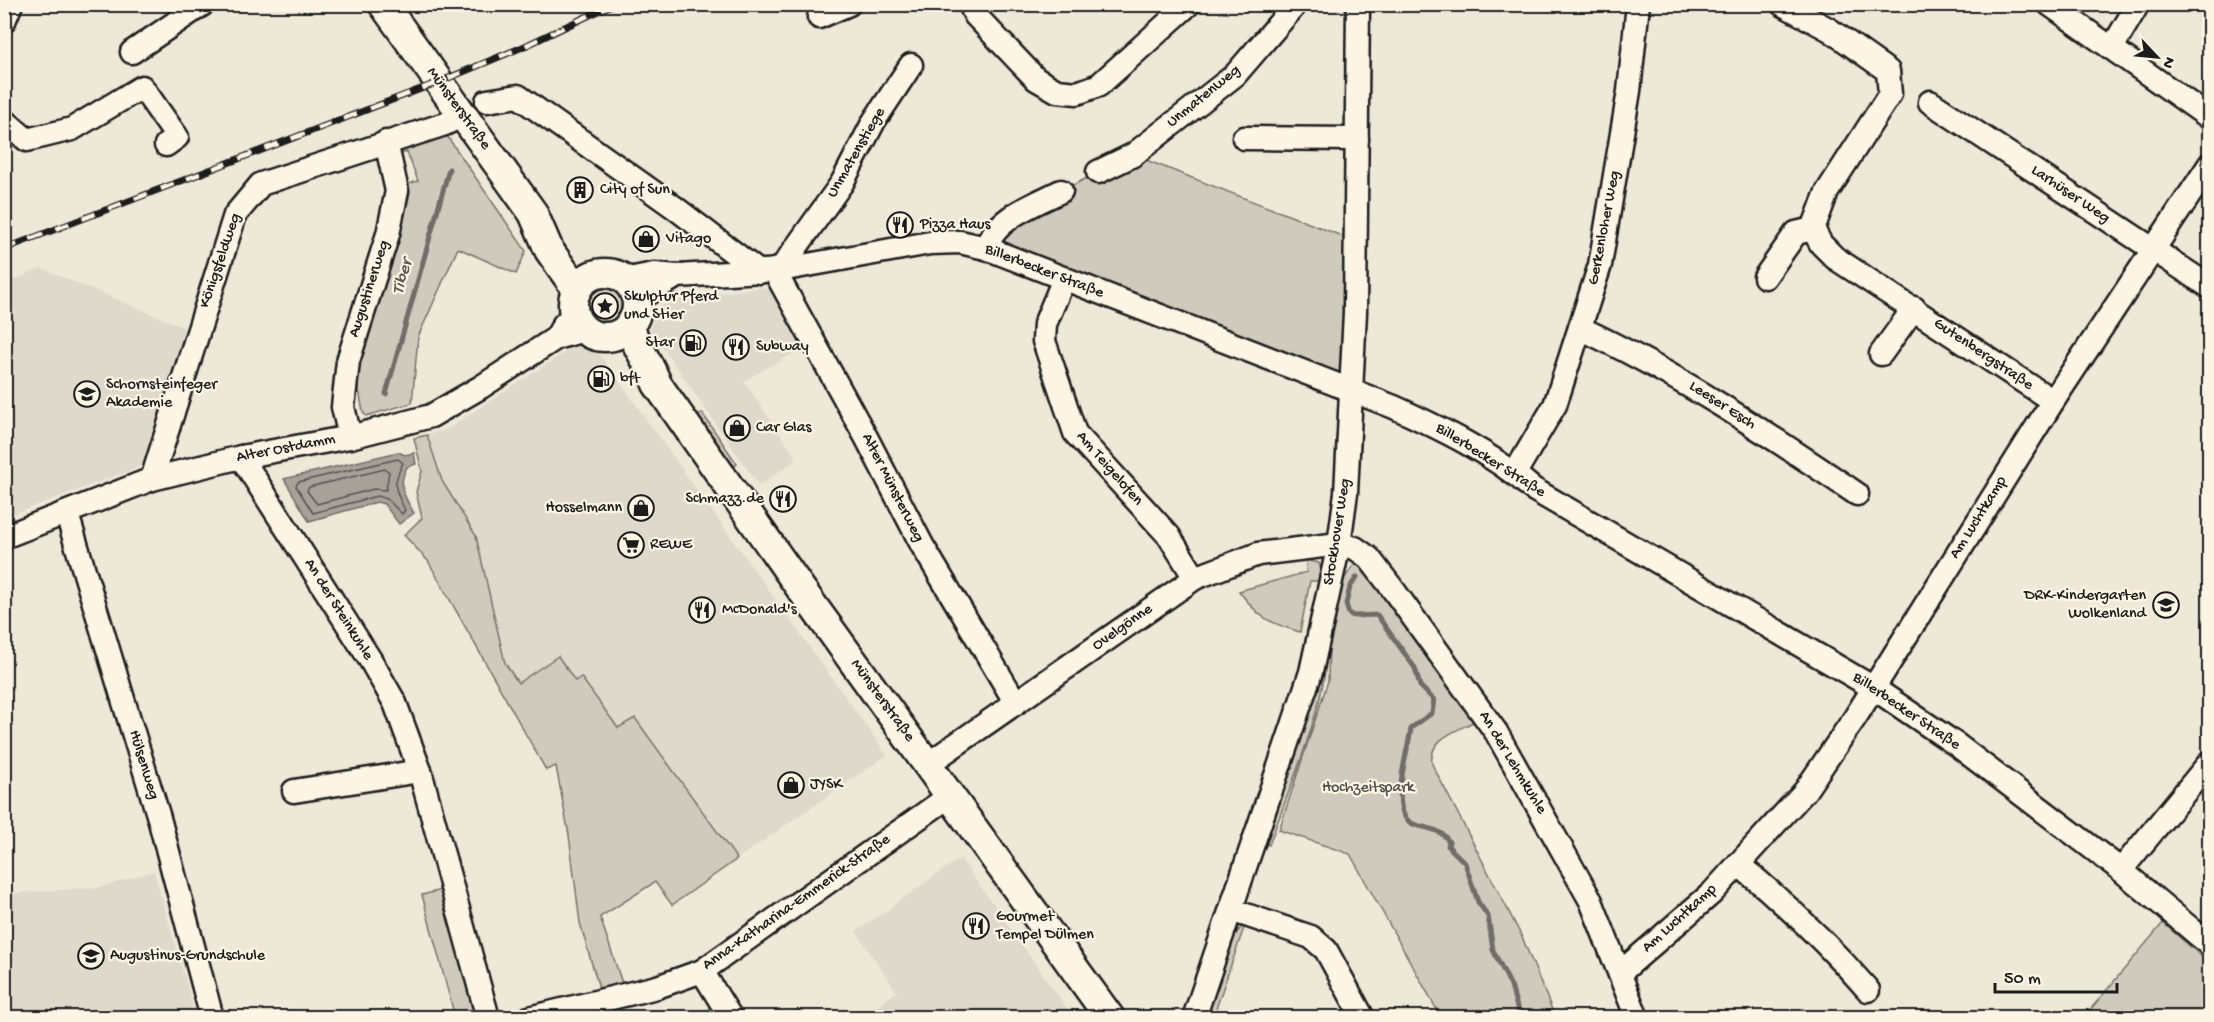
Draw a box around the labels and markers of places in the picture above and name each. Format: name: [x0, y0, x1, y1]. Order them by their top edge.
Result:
building icon: City of Sun: [565, 175, 595, 205]
place label: City of Sun: [600, 181, 670, 200]
restaurant icon: Pizza Haus: [885, 210, 915, 240]
place label: Pizza Haus: [919, 216, 992, 235]
shop icon: Vitago: [631, 224, 661, 254]
place label: Vitago: [665, 230, 711, 249]
place label: Skulptur Pferd und Stier: [624, 288, 720, 325]
place icon: Skulptur Pferd und Stier: [590, 291, 620, 321]
fuel station icon: Star: [678, 328, 708, 358]
restaurant icon: Subway: [721, 332, 751, 362]
place label: Star: [646, 334, 675, 353]
place label: Subway: [756, 338, 809, 357]
fuel station icon: bft: [586, 364, 616, 394]
place label: bft: [620, 370, 641, 389]
place label: Schornsteinfeger Akademie: [106, 376, 218, 413]
school or university icon: Schornsteinfeger Akademie: [72, 379, 102, 409]
shop icon: Car Glas: [722, 413, 752, 443]
place label: Car Glas: [756, 419, 813, 438]
restaurant icon: Schmazz.de: [768, 484, 798, 514]
place label: Schmazz.de: [686, 490, 765, 509]
shop icon: Hosselmann: [626, 493, 656, 523]
place label: Hosselmann: [546, 499, 622, 518]
supermarket icon: REWE: [616, 530, 646, 560]
place label: REWE: [650, 536, 693, 555]
place label: DRK-Kindergarten Wolkenland: [2023, 587, 2148, 624]
school or university icon: DRK-Kindergarten Wolkenland: [2151, 590, 2181, 620]
restaurant icon: McDonald's: [687, 595, 717, 625]
place label: McDonald's: [722, 601, 798, 620]
shop icon: JYSK: [776, 770, 806, 800]
place label: JYSK: [810, 776, 844, 795]
place label: Gourmet Tempel Dülmen: [995, 908, 1094, 945]
restaurant icon: Gourmet Tempel Dülmen: [961, 911, 991, 941]
school or university icon: Augustinus-Grundschule: [76, 941, 106, 971]
place label: Augustinus-Grundschule: [110, 947, 266, 966]

